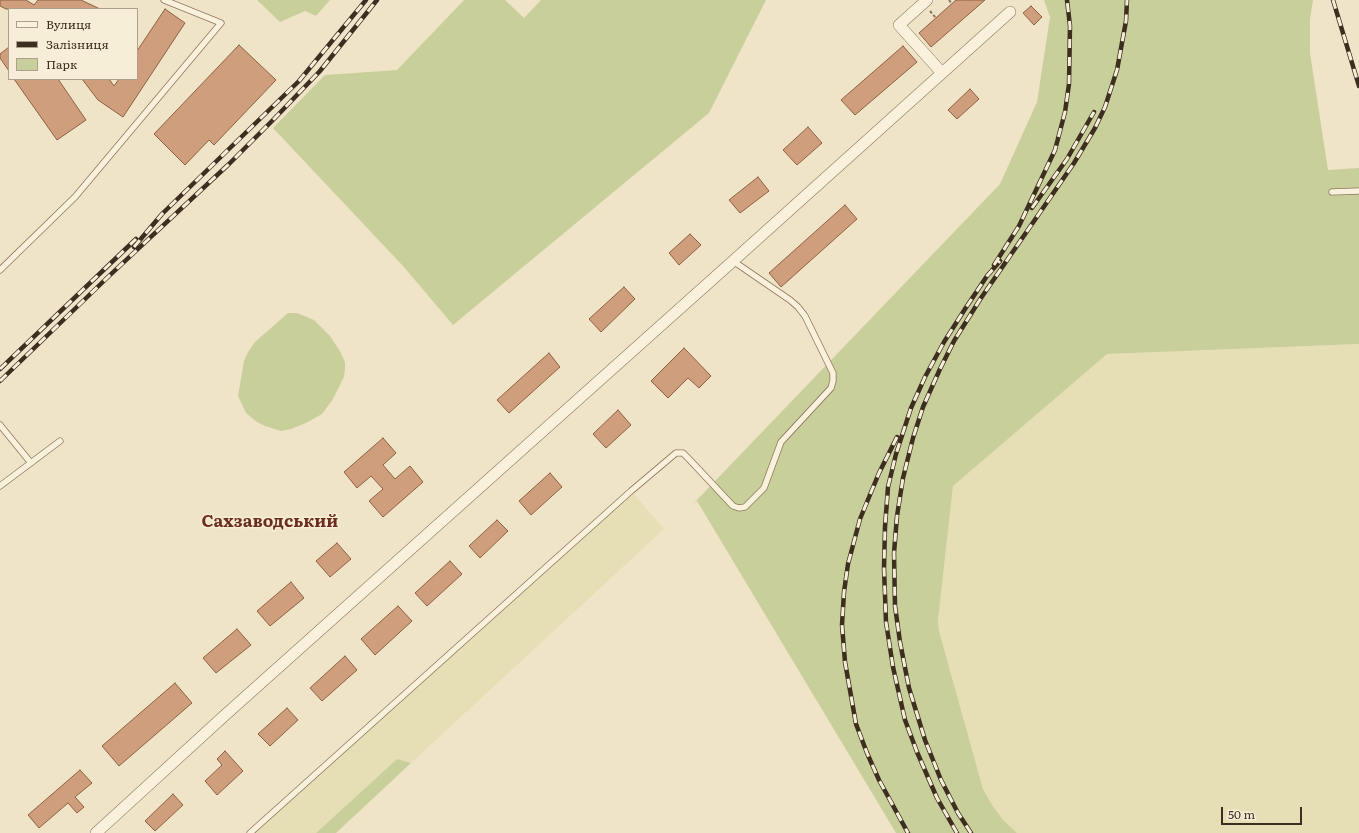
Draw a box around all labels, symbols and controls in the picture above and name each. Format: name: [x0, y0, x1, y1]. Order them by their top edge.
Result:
legend: [8, 8, 138, 80]
text: Вулиця: [46, 15, 91, 33]
text: Залізниця: [46, 35, 109, 53]
text: Парк: [46, 55, 77, 73]
district label: Сахзаводський: [202, 512, 338, 532]
scale bar: [1223, 799, 1304, 825]
text: 50 m: [1228, 805, 1255, 823]

